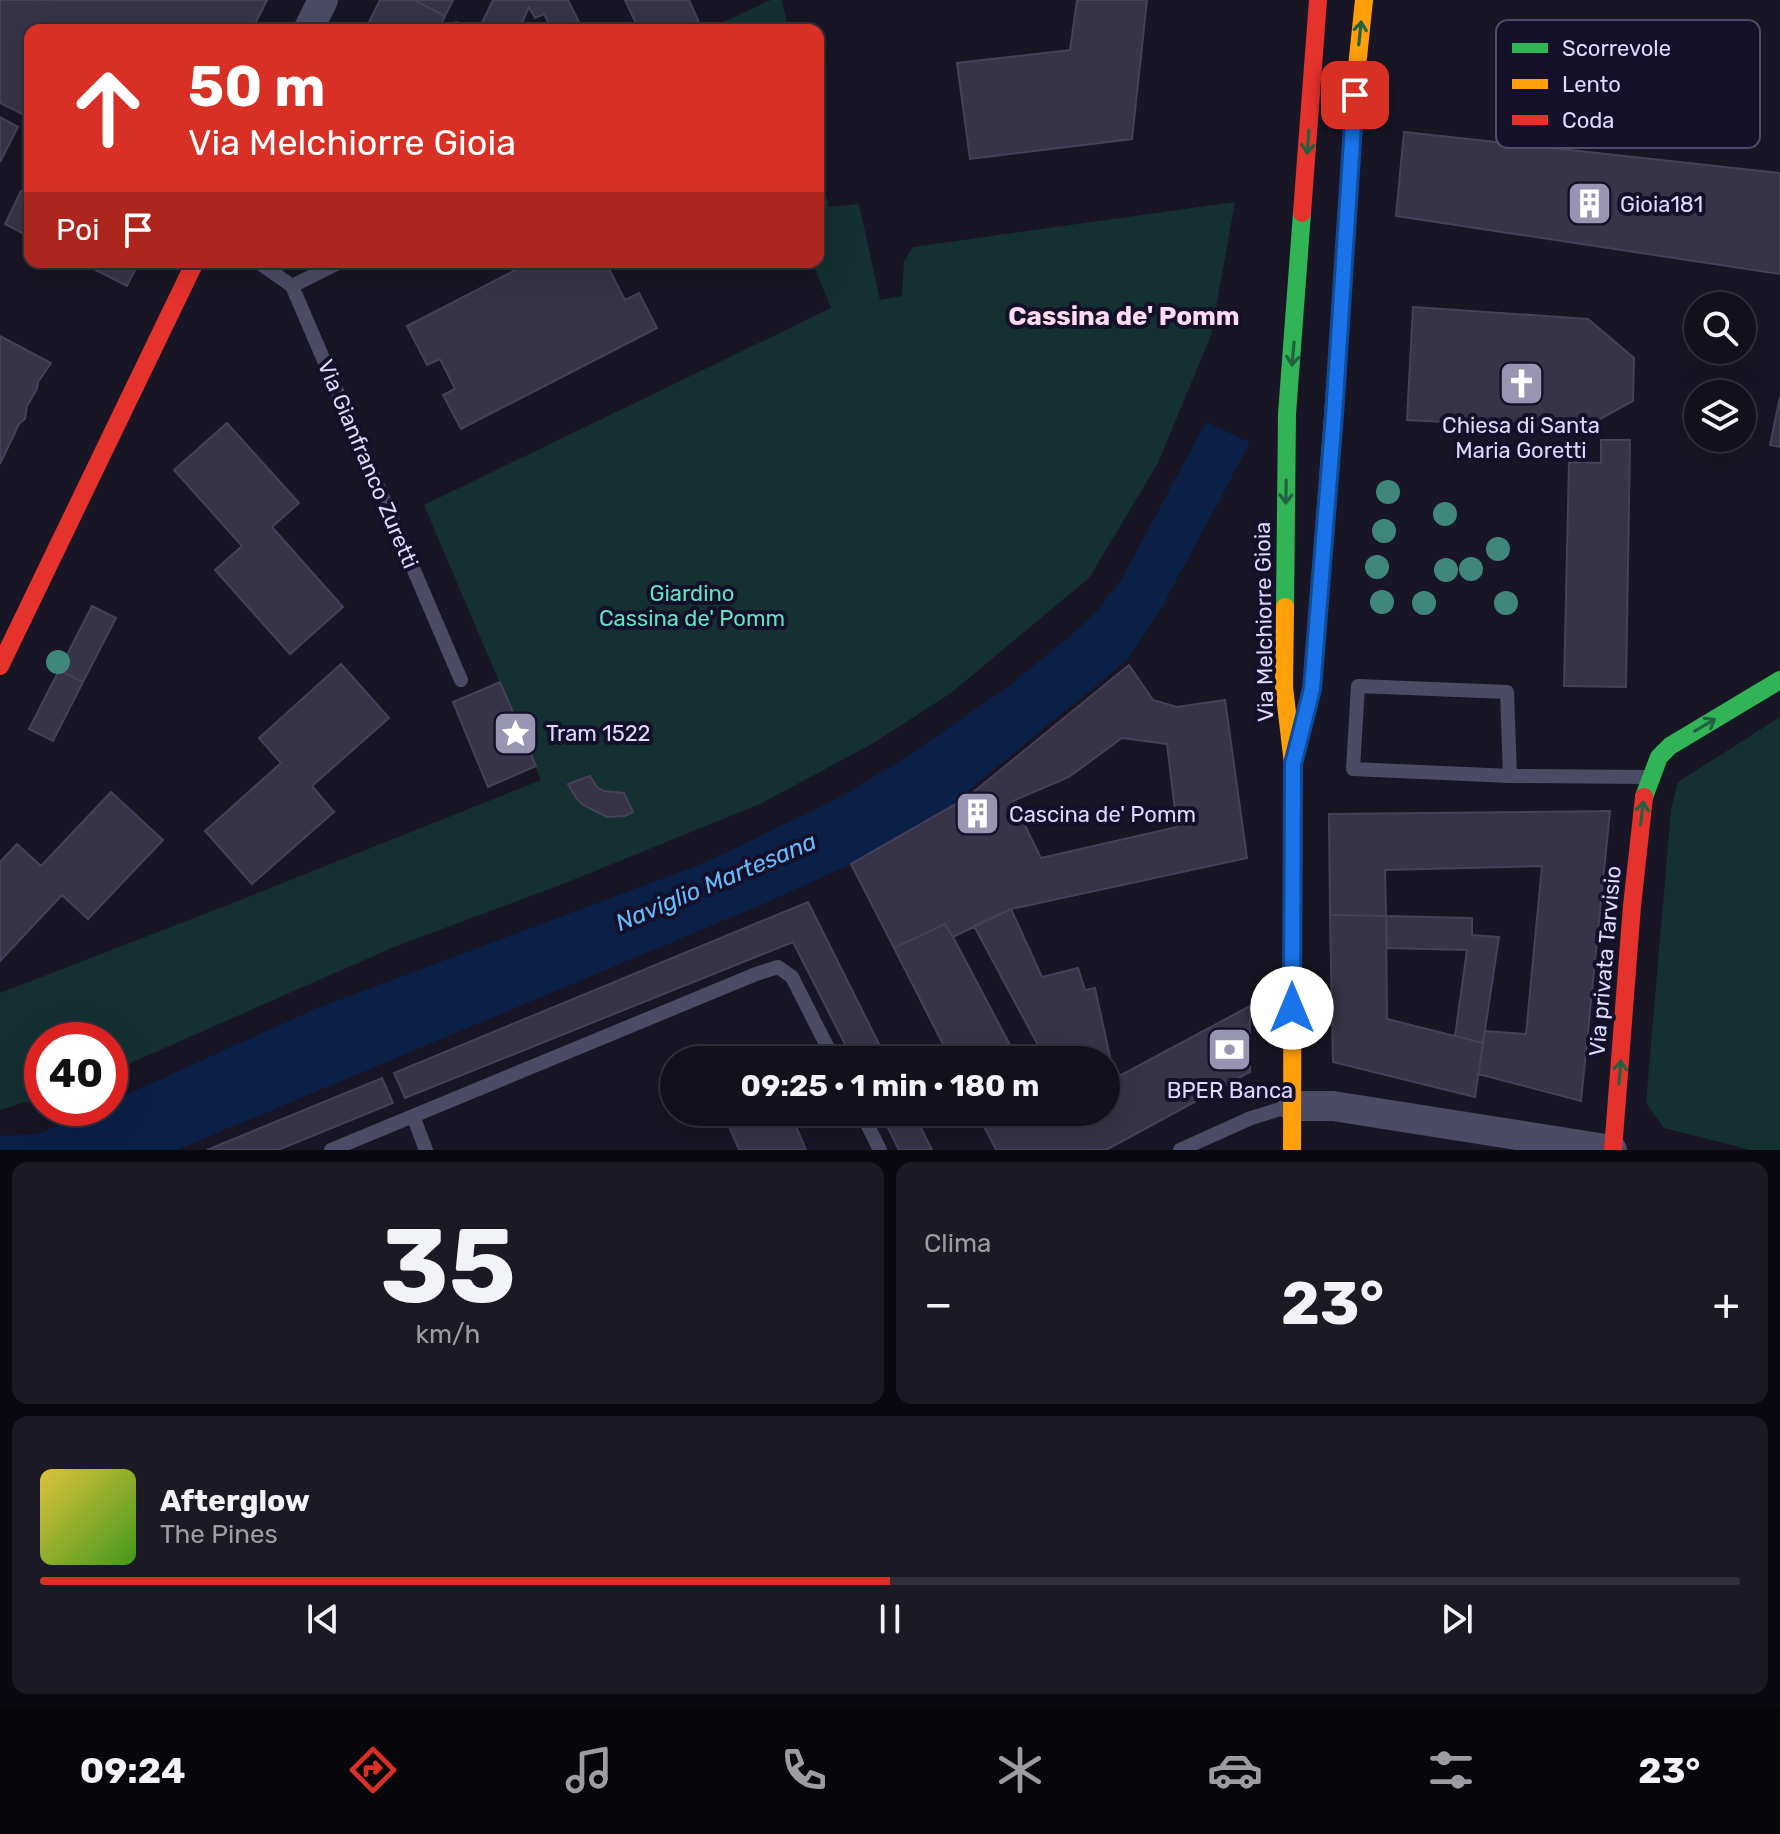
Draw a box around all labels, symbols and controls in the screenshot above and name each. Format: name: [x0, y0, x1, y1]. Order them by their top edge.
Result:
one-way arrow: [1353, 20, 1368, 47]
legend: [1496, 20, 1760, 148]
text: Scorrevole: [1562, 35, 1671, 62]
text: 50 m: [188, 54, 325, 120]
icon: ahead: [56, 56, 160, 160]
pin: [1321, 61, 1389, 129]
text: Lento: [1562, 71, 1621, 98]
icon: arrive: [1333, 73, 1377, 117]
text: Coda: [1562, 107, 1615, 134]
text: Via Melchiorre Gioia: [188, 121, 516, 164]
one-way arrow: [1300, 128, 1315, 155]
building icon: Gioia181: [1565, 180, 1613, 228]
place label: Gioia181: [1620, 191, 1703, 218]
icon: arrive: [116, 208, 160, 252]
text: Poi: [56, 212, 100, 248]
map controls: [1684, 292, 1756, 452]
button: search: [1684, 292, 1756, 364]
district label: Cassina de' Pomm: [1008, 301, 1240, 332]
one-way arrow: [1285, 341, 1300, 367]
street label: Via Gianfranco Zuretti: [312, 356, 424, 572]
church icon: Chiesa di Santa Maria Goretti: [1497, 360, 1545, 408]
button: layers: [1684, 380, 1756, 452]
place label: Chiesa di Santa Maria Goretti: [1442, 412, 1600, 464]
one-way arrow: [1278, 478, 1294, 505]
street label: Via Melchiorre Gioia: [1249, 522, 1279, 722]
park label: Giardino Cassina de' Pomm: [599, 580, 785, 632]
place icon: Tram 1522: [491, 709, 539, 757]
one-way arrow: [1693, 717, 1716, 733]
place label: Tram 1522: [546, 720, 651, 747]
building icon: Cascina de' Pomm: [954, 790, 1002, 838]
one-way arrow: [1635, 800, 1650, 827]
place label: Cascina de' Pomm: [1009, 801, 1196, 828]
water label: Naviglio Martesana: [611, 827, 821, 937]
street label: Via privata Tarvisio: [1583, 865, 1627, 1057]
position arrow: [1250, 966, 1334, 1050]
speed limit sign: 40: [24, 1022, 128, 1126]
bank icon: BPER Banca: [1206, 1025, 1254, 1073]
one-way arrow: [1613, 1059, 1628, 1086]
text: 09:25 · 1 min · 180 m: [741, 1068, 1039, 1104]
place label: BPER Banca: [1167, 1077, 1293, 1104]
text: 35: [380, 1205, 516, 1328]
text: Clima: [924, 1228, 991, 1259]
text: 23°: [1281, 1268, 1384, 1339]
text: −: [924, 1278, 953, 1330]
text: +: [1713, 1278, 1740, 1330]
text: km/h: [416, 1319, 480, 1350]
text: Afterglow: [160, 1483, 310, 1519]
text: The Pines: [160, 1519, 278, 1550]
icon: previous: [301, 1597, 345, 1641]
icon: pause: [868, 1597, 912, 1641]
icon: next: [1435, 1597, 1479, 1641]
icon: directions: [345, 1742, 401, 1798]
icon: music: [561, 1742, 617, 1798]
icon: phone: [776, 1742, 832, 1798]
icon: climate: [992, 1742, 1048, 1798]
icon: car: [1207, 1742, 1263, 1798]
icon: filters: [1423, 1742, 1479, 1798]
text: 09:24: [80, 1749, 186, 1792]
text: 23°: [1638, 1749, 1700, 1792]

